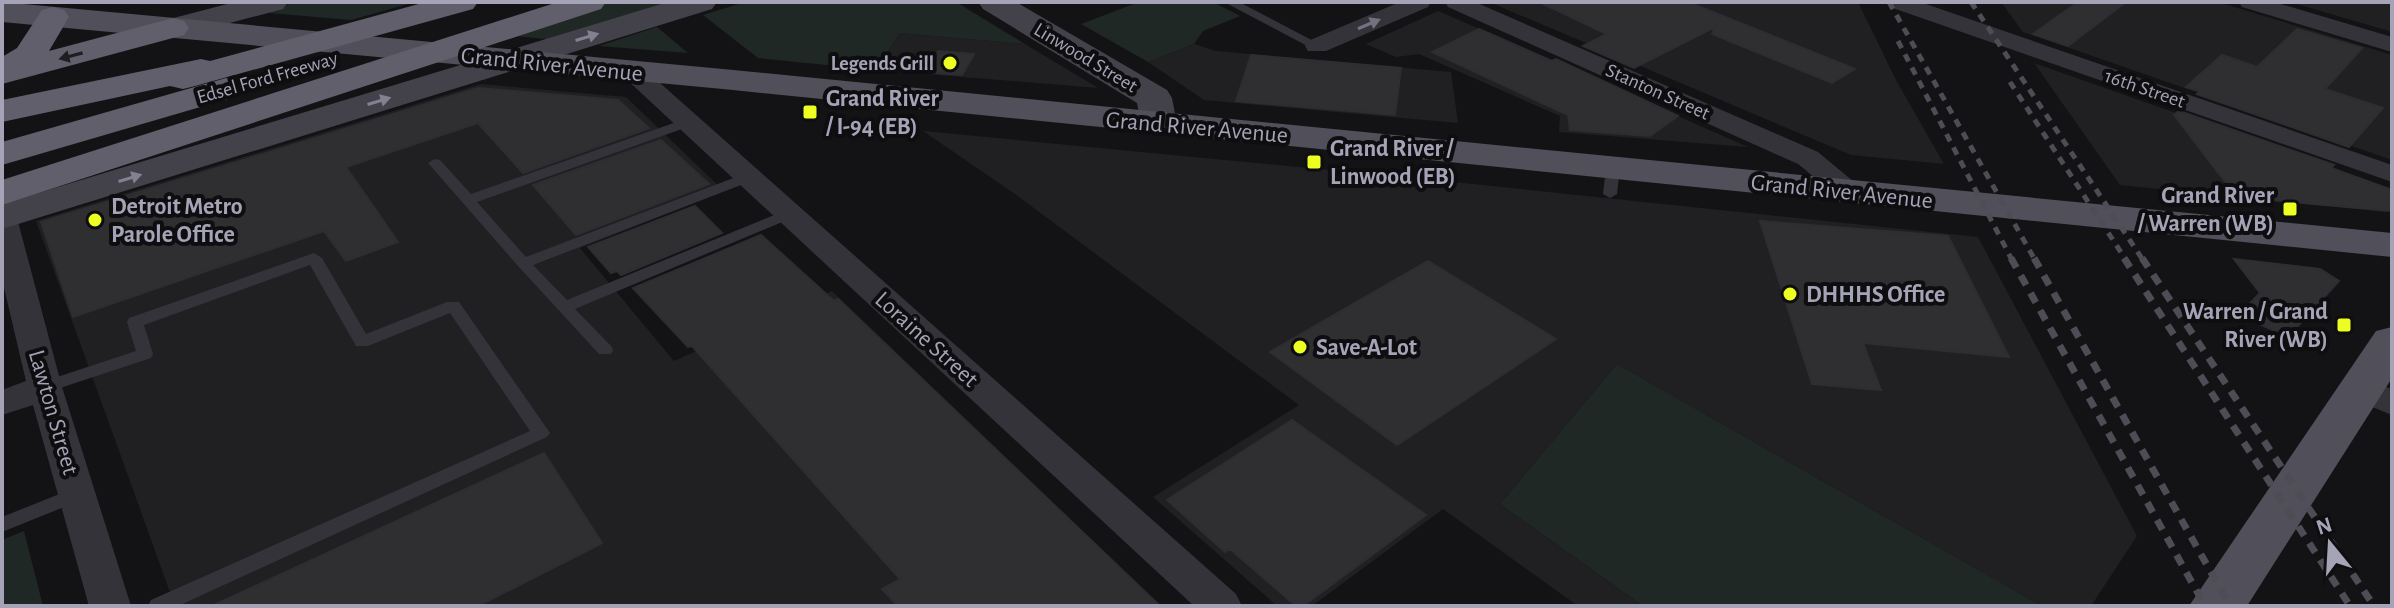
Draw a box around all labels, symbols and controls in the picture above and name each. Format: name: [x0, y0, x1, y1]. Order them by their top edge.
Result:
one-way arrow: [1357, 17, 1381, 30]
street label: Linwood Street: [1030, 19, 1141, 97]
one-way arrow: [575, 30, 599, 43]
street label: Grand River Avenue: [460, 44, 644, 86]
street label: Edsel Ford Freeway: [195, 48, 340, 108]
one-way arrow: [59, 50, 84, 62]
place label: Legends Grill: [831, 54, 934, 74]
marker: Legends Grill: [941, 54, 959, 72]
street label: Stanton Street: [1603, 60, 1713, 124]
street label: 16th Street: [2102, 66, 2188, 112]
place label: Grand River / I-94 (EB): [825, 87, 939, 139]
one-way arrow: [367, 94, 391, 107]
marker: Grand River / I-94 (EB): [801, 103, 819, 121]
street label: Grand River Avenue: [1105, 108, 1289, 148]
place label: Grand River / Linwood (EB): [1330, 137, 1456, 189]
marker: Grand River / Linwood (EB): [1305, 153, 1323, 171]
one-way arrow: [118, 171, 142, 184]
street label: Grand River Avenue: [1750, 171, 1934, 213]
place label: Grand River / Warren (WB): [2137, 184, 2275, 236]
place label: Detroit Metro Parole Office: [111, 195, 243, 247]
marker: Grand River / Warren (WB): [2281, 200, 2299, 218]
marker: Detroit Metro Parole Office: [86, 211, 104, 229]
place label: DHHHS Office: [1806, 283, 1945, 307]
marker: DHHHS Office: [1781, 285, 1799, 303]
street label: Loraine Street: [870, 287, 983, 392]
place label: Warren / Grand River (WB): [2183, 300, 2328, 352]
marker: Warren / Grand River (WB): [2335, 316, 2353, 334]
place label: Save-A-Lot: [1316, 336, 1417, 360]
marker: Save-A-Lot: [1291, 338, 1309, 356]
street label: Lawton Street: [24, 347, 82, 478]
north arrow: [2290, 504, 2370, 584]
text: N: [2313, 513, 2335, 539]

